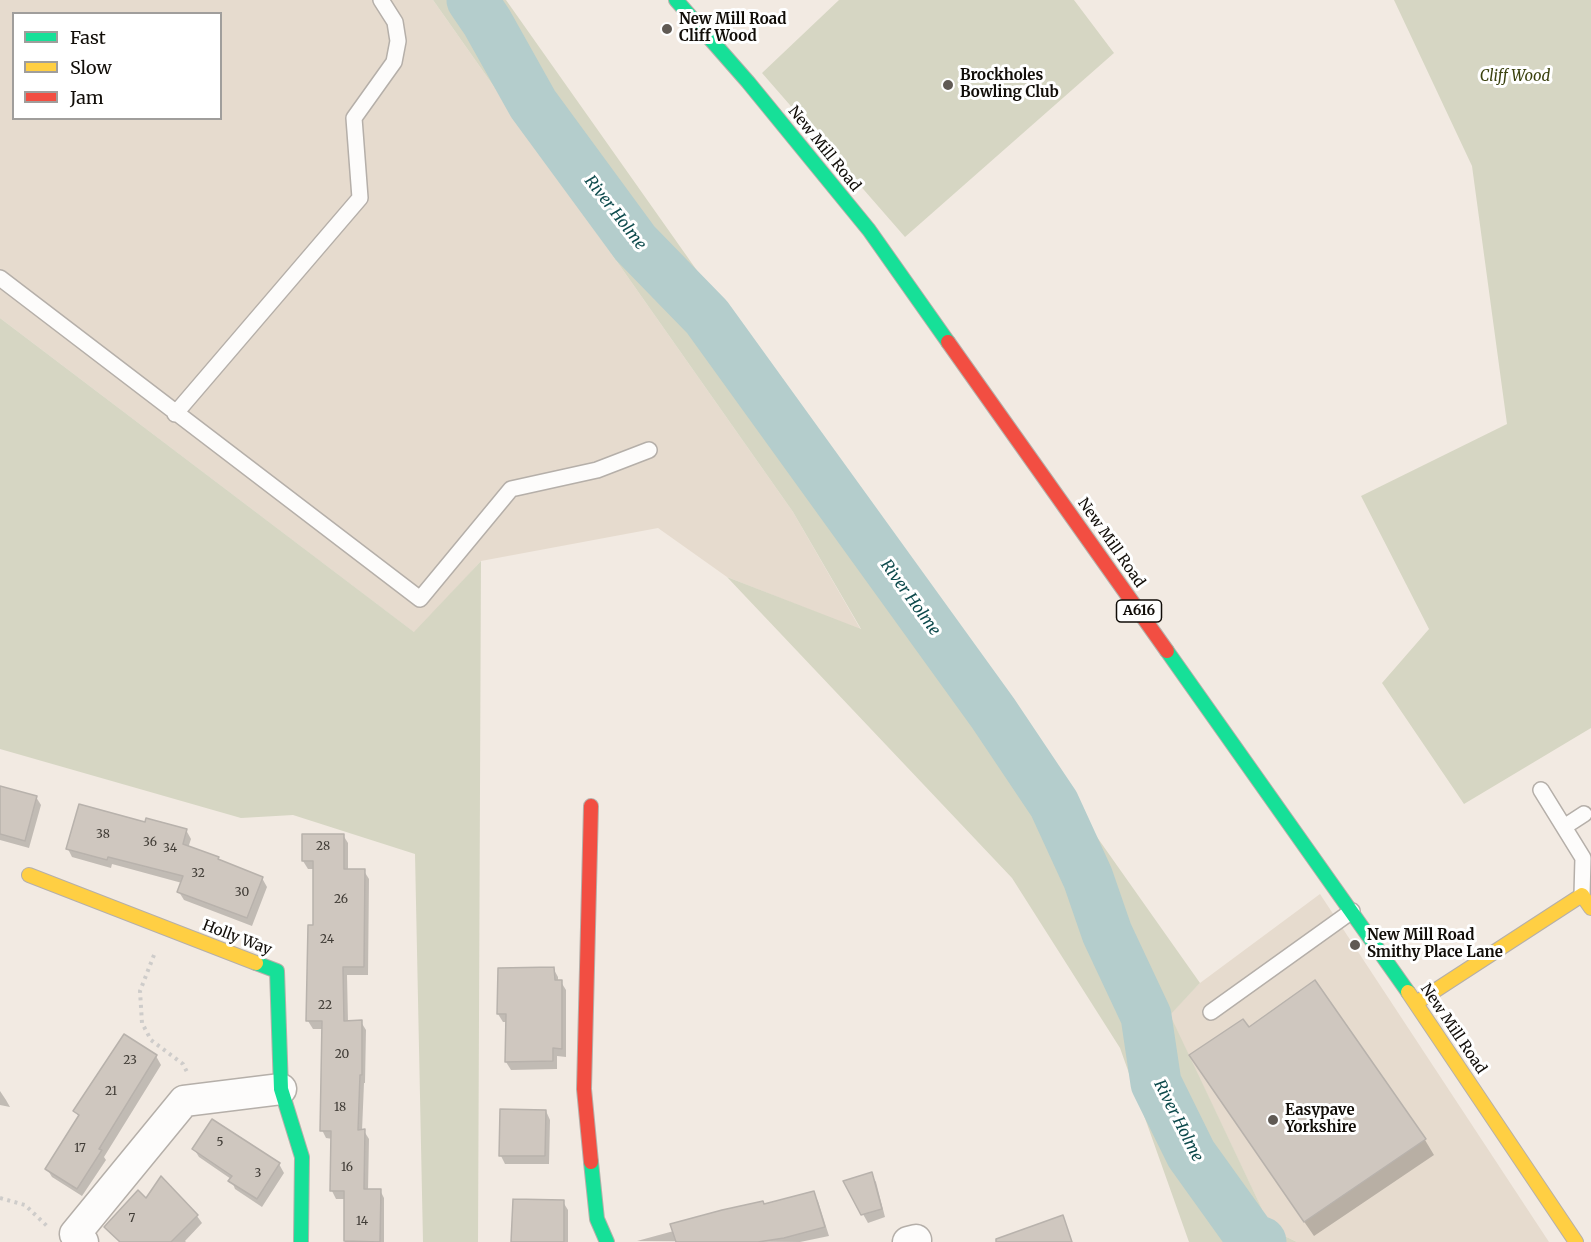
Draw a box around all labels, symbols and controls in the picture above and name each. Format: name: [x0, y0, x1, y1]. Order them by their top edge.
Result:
place label: New Mill Road Cliff Wood: [679, 11, 786, 46]
legend: [12, 12, 222, 120]
marker: New Mill Road Cliff Wood: [660, 22, 674, 36]
text: Fast: [70, 26, 106, 49]
text: Slow: [70, 56, 112, 79]
place label: Brockholes Bowling Club: [960, 67, 1059, 102]
park label: Cliff Wood: [1480, 68, 1550, 86]
marker: Brockholes Bowling Club: [941, 78, 955, 92]
text: Jam: [70, 86, 104, 109]
street label: New Mill Road: [784, 103, 864, 195]
water label: River Holme: [580, 172, 650, 254]
street label: New Mill Road: [1074, 495, 1148, 591]
water label: River Holme: [876, 556, 944, 640]
road number: A616: [1116, 600, 1162, 622]
house number: 38: [96, 828, 110, 842]
house number: 36: [143, 836, 157, 850]
house number: 28: [316, 840, 330, 854]
house number: 34: [163, 842, 177, 856]
house number: 32: [191, 867, 205, 881]
house number: 30: [235, 886, 249, 900]
house number: 26: [334, 893, 348, 907]
street label: Holly Way: [200, 917, 274, 959]
place label: New Mill Road Smithy Place Lane: [1367, 927, 1503, 962]
house number: 24: [320, 933, 334, 947]
marker: New Mill Road Smithy Place Lane: [1348, 938, 1362, 952]
street label: New Mill Road: [1416, 981, 1490, 1077]
house number: 22: [318, 999, 332, 1013]
house number: 20: [335, 1048, 349, 1062]
house number: 23: [123, 1054, 137, 1068]
water label: River Holme: [1149, 1077, 1207, 1165]
house number: 21: [105, 1085, 117, 1099]
house number: 18: [334, 1101, 346, 1115]
place label: Easypave Yorkshire: [1285, 1102, 1356, 1137]
marker: Easypave Yorkshire: [1266, 1113, 1280, 1127]
house number: 5: [216, 1136, 224, 1150]
house number: 17: [74, 1142, 86, 1156]
house number: 16: [341, 1161, 353, 1175]
house number: 3: [255, 1167, 261, 1181]
house number: 7: [129, 1212, 135, 1226]
house number: 14: [356, 1215, 368, 1229]

